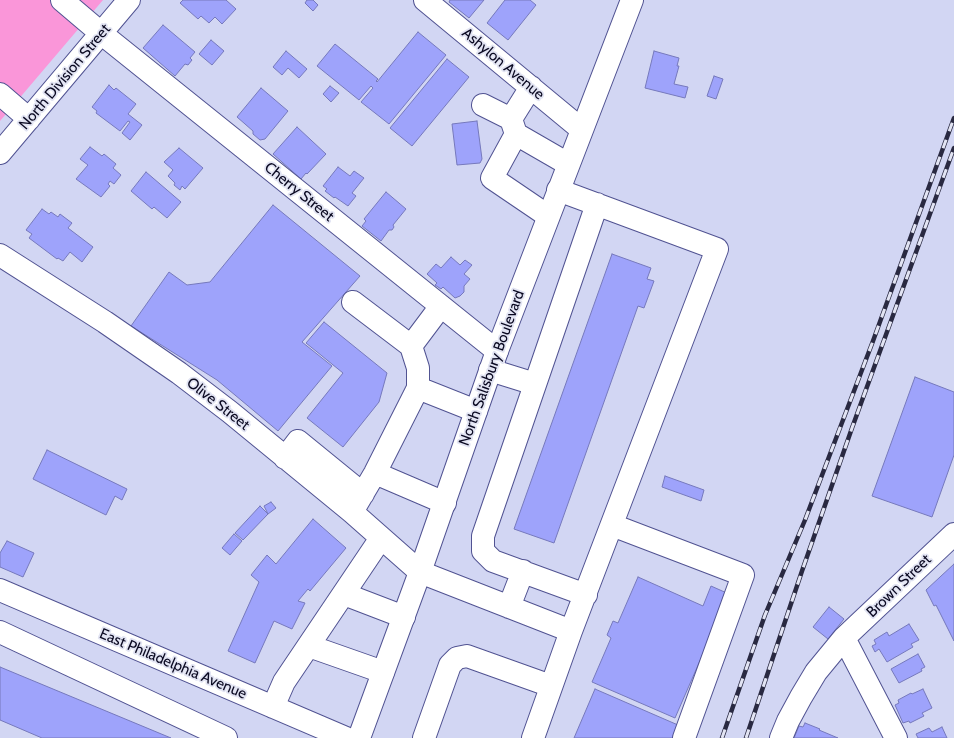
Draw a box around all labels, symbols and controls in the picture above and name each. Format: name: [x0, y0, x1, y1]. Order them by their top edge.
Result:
street label: North Division Street: [16, 21, 114, 133]
street label: Ashylon Avenue: [458, 24, 548, 104]
street label: Cherry Street: [261, 159, 337, 225]
street label: North Salisbury Boulevard: [455, 288, 529, 448]
street label: Olive Street: [183, 374, 253, 434]
street label: Brown Street: [863, 551, 935, 621]
street label: East Philadelphia Avenue: [97, 625, 249, 703]

